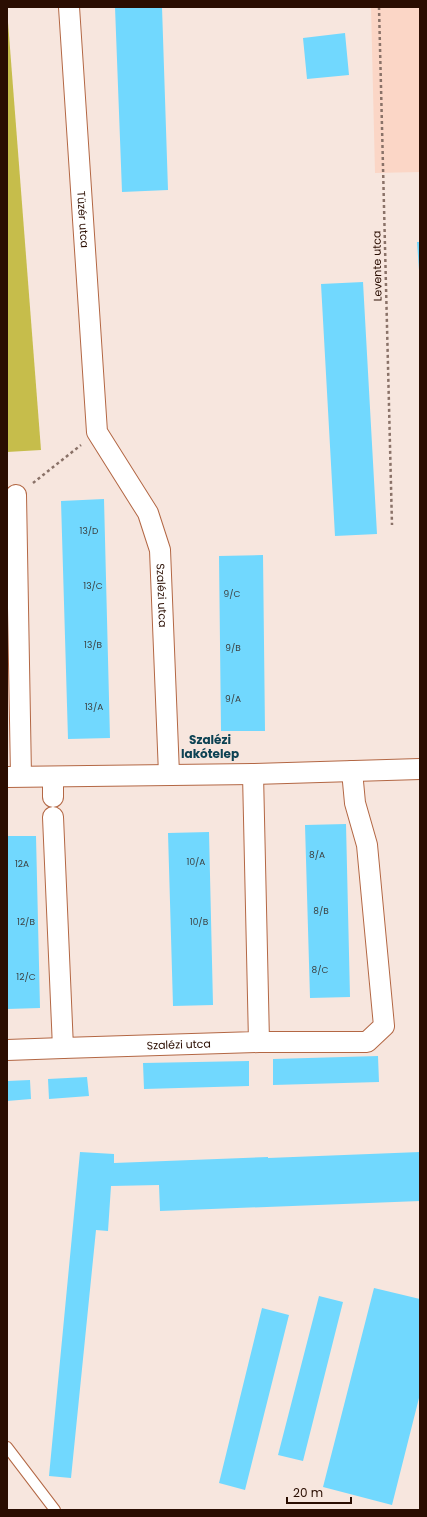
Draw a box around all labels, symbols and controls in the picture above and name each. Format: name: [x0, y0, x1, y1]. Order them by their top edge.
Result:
street label: Tüzér utca: [73, 191, 93, 249]
street label: Levente utca: [368, 231, 386, 301]
house number: 13/D: [80, 525, 98, 537]
street label: Szalézi utca: [153, 563, 171, 628]
house number: 13/C: [83, 580, 103, 592]
house number: 9/C: [224, 588, 241, 600]
house number: 13/B: [84, 639, 102, 651]
house number: 9/B: [225, 642, 241, 654]
house number: 9/A: [225, 693, 241, 705]
house number: 13/A: [85, 701, 103, 713]
district label: Szalézi lakótelep: [181, 731, 239, 762]
house number: 8/A: [309, 849, 325, 861]
house number: 10/A: [187, 856, 205, 868]
house number: 12A: [15, 858, 29, 870]
house number: 8/B: [313, 905, 329, 917]
house number: 12/B: [17, 916, 35, 928]
house number: 10/B: [190, 916, 209, 928]
house number: 8/C: [312, 964, 329, 976]
house number: 12/C: [16, 971, 36, 983]
street label: Szalézi utca: [146, 1035, 211, 1053]
scale bar: [287, 1479, 351, 1505]
text: 20 m: [293, 1484, 323, 1501]

